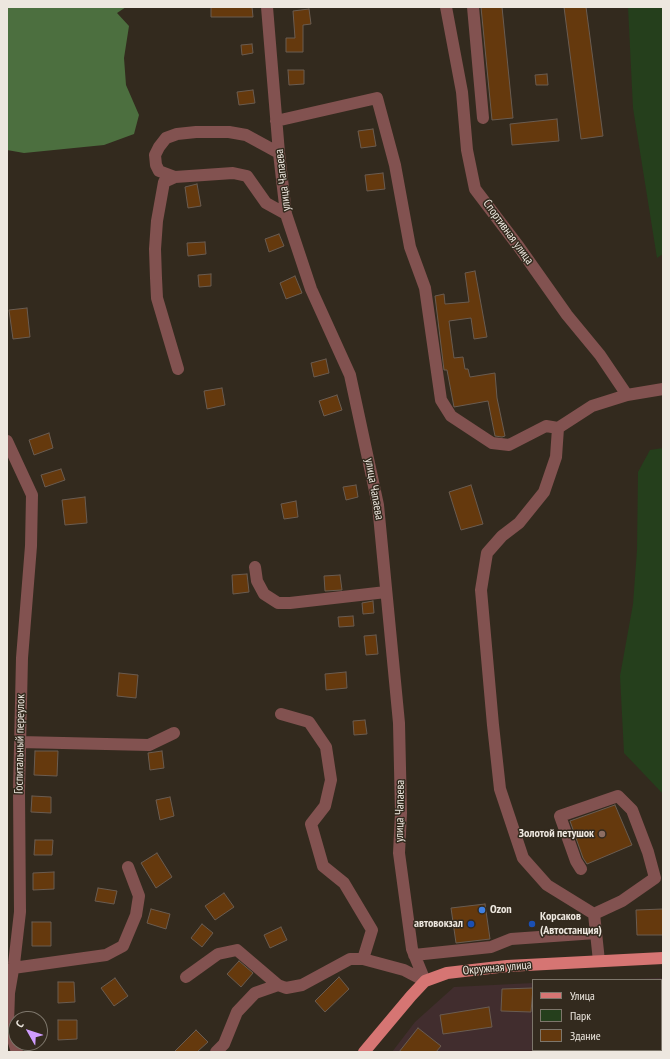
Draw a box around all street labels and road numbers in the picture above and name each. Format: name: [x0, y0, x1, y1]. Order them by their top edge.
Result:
street label: улица Чапаева: [272, 148, 294, 212]
street label: Спортивная улица: [480, 197, 536, 267]
street label: улица Чапаева: [361, 457, 387, 521]
street label: Госпитальный переулок: [12, 694, 28, 794]
street label: улица Чапаева: [392, 780, 408, 842]
street label: Окружная улица: [462, 958, 532, 978]

